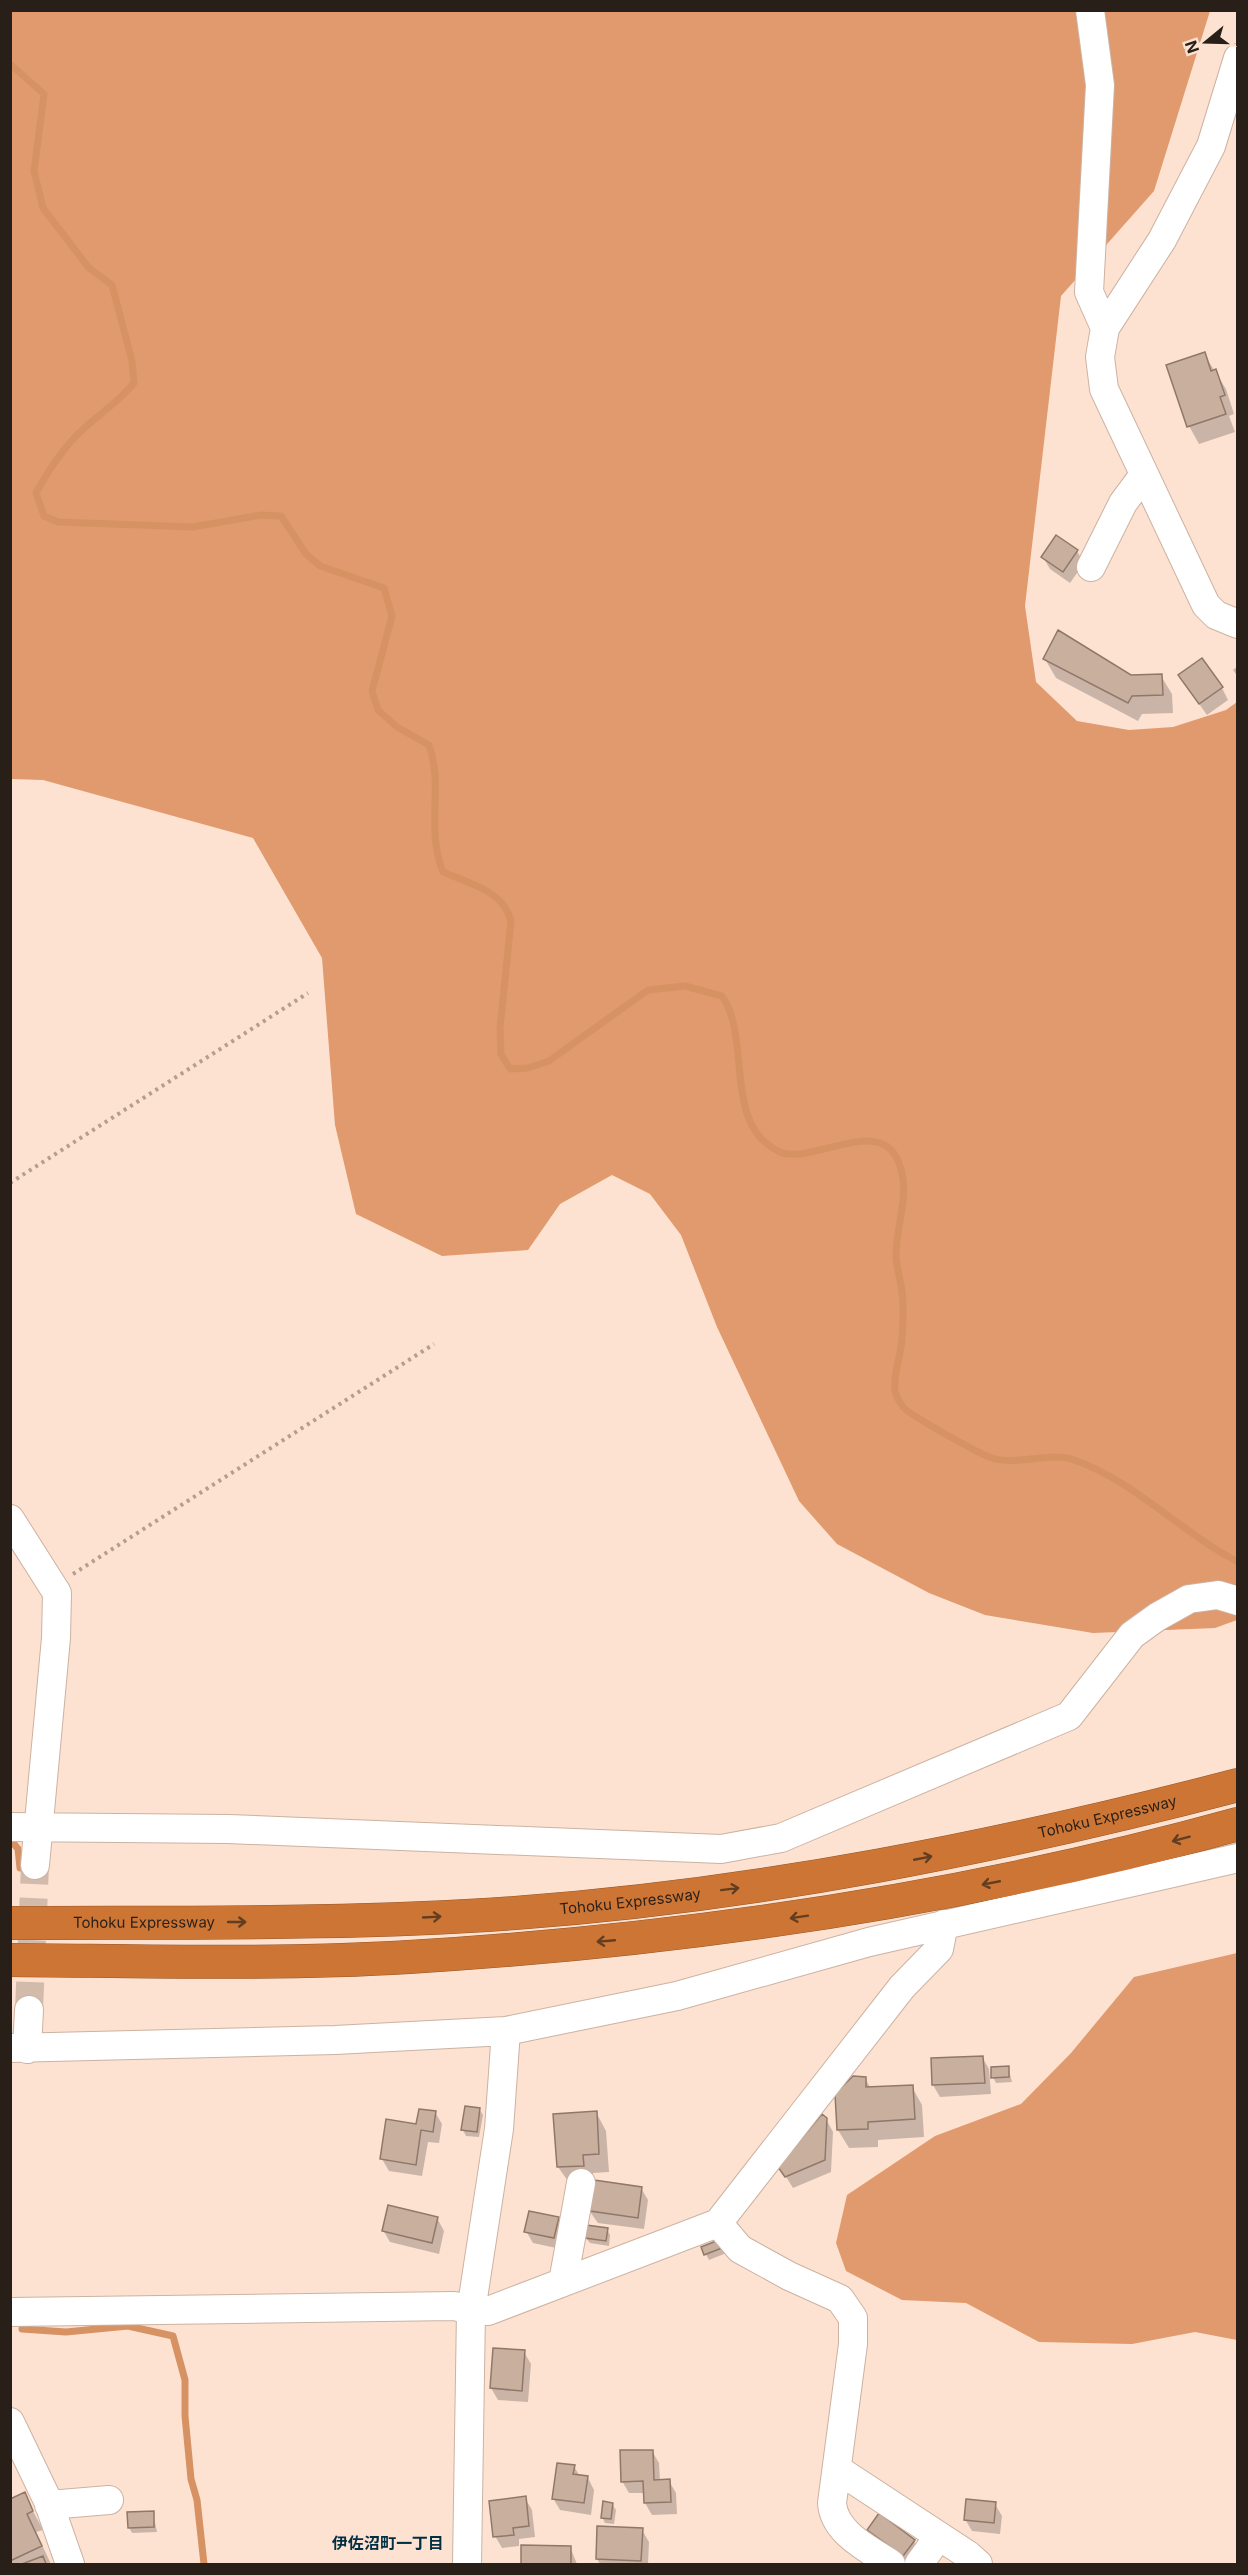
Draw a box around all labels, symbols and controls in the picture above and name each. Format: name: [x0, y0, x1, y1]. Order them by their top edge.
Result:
north arrow: [1176, 12, 1236, 72]
text: N: [1180, 38, 1203, 56]
street label: Tohoku Expressway: [1036, 1791, 1179, 1842]
one-way arrow: [1172, 1834, 1191, 1845]
one-way arrow: [913, 1852, 932, 1863]
one-way arrow: [982, 1878, 1001, 1889]
one-way arrow: [720, 1883, 740, 1894]
street label: Tohoku Expressway: [559, 1884, 703, 1918]
one-way arrow: [421, 1911, 441, 1922]
street label: Tohoku Expressway: [73, 1912, 216, 1932]
one-way arrow: [790, 1912, 810, 1923]
one-way arrow: [226, 1916, 246, 1928]
one-way arrow: [596, 1936, 616, 1947]
district label: 伊佐沼町一丁目: [331, 2533, 444, 2553]

